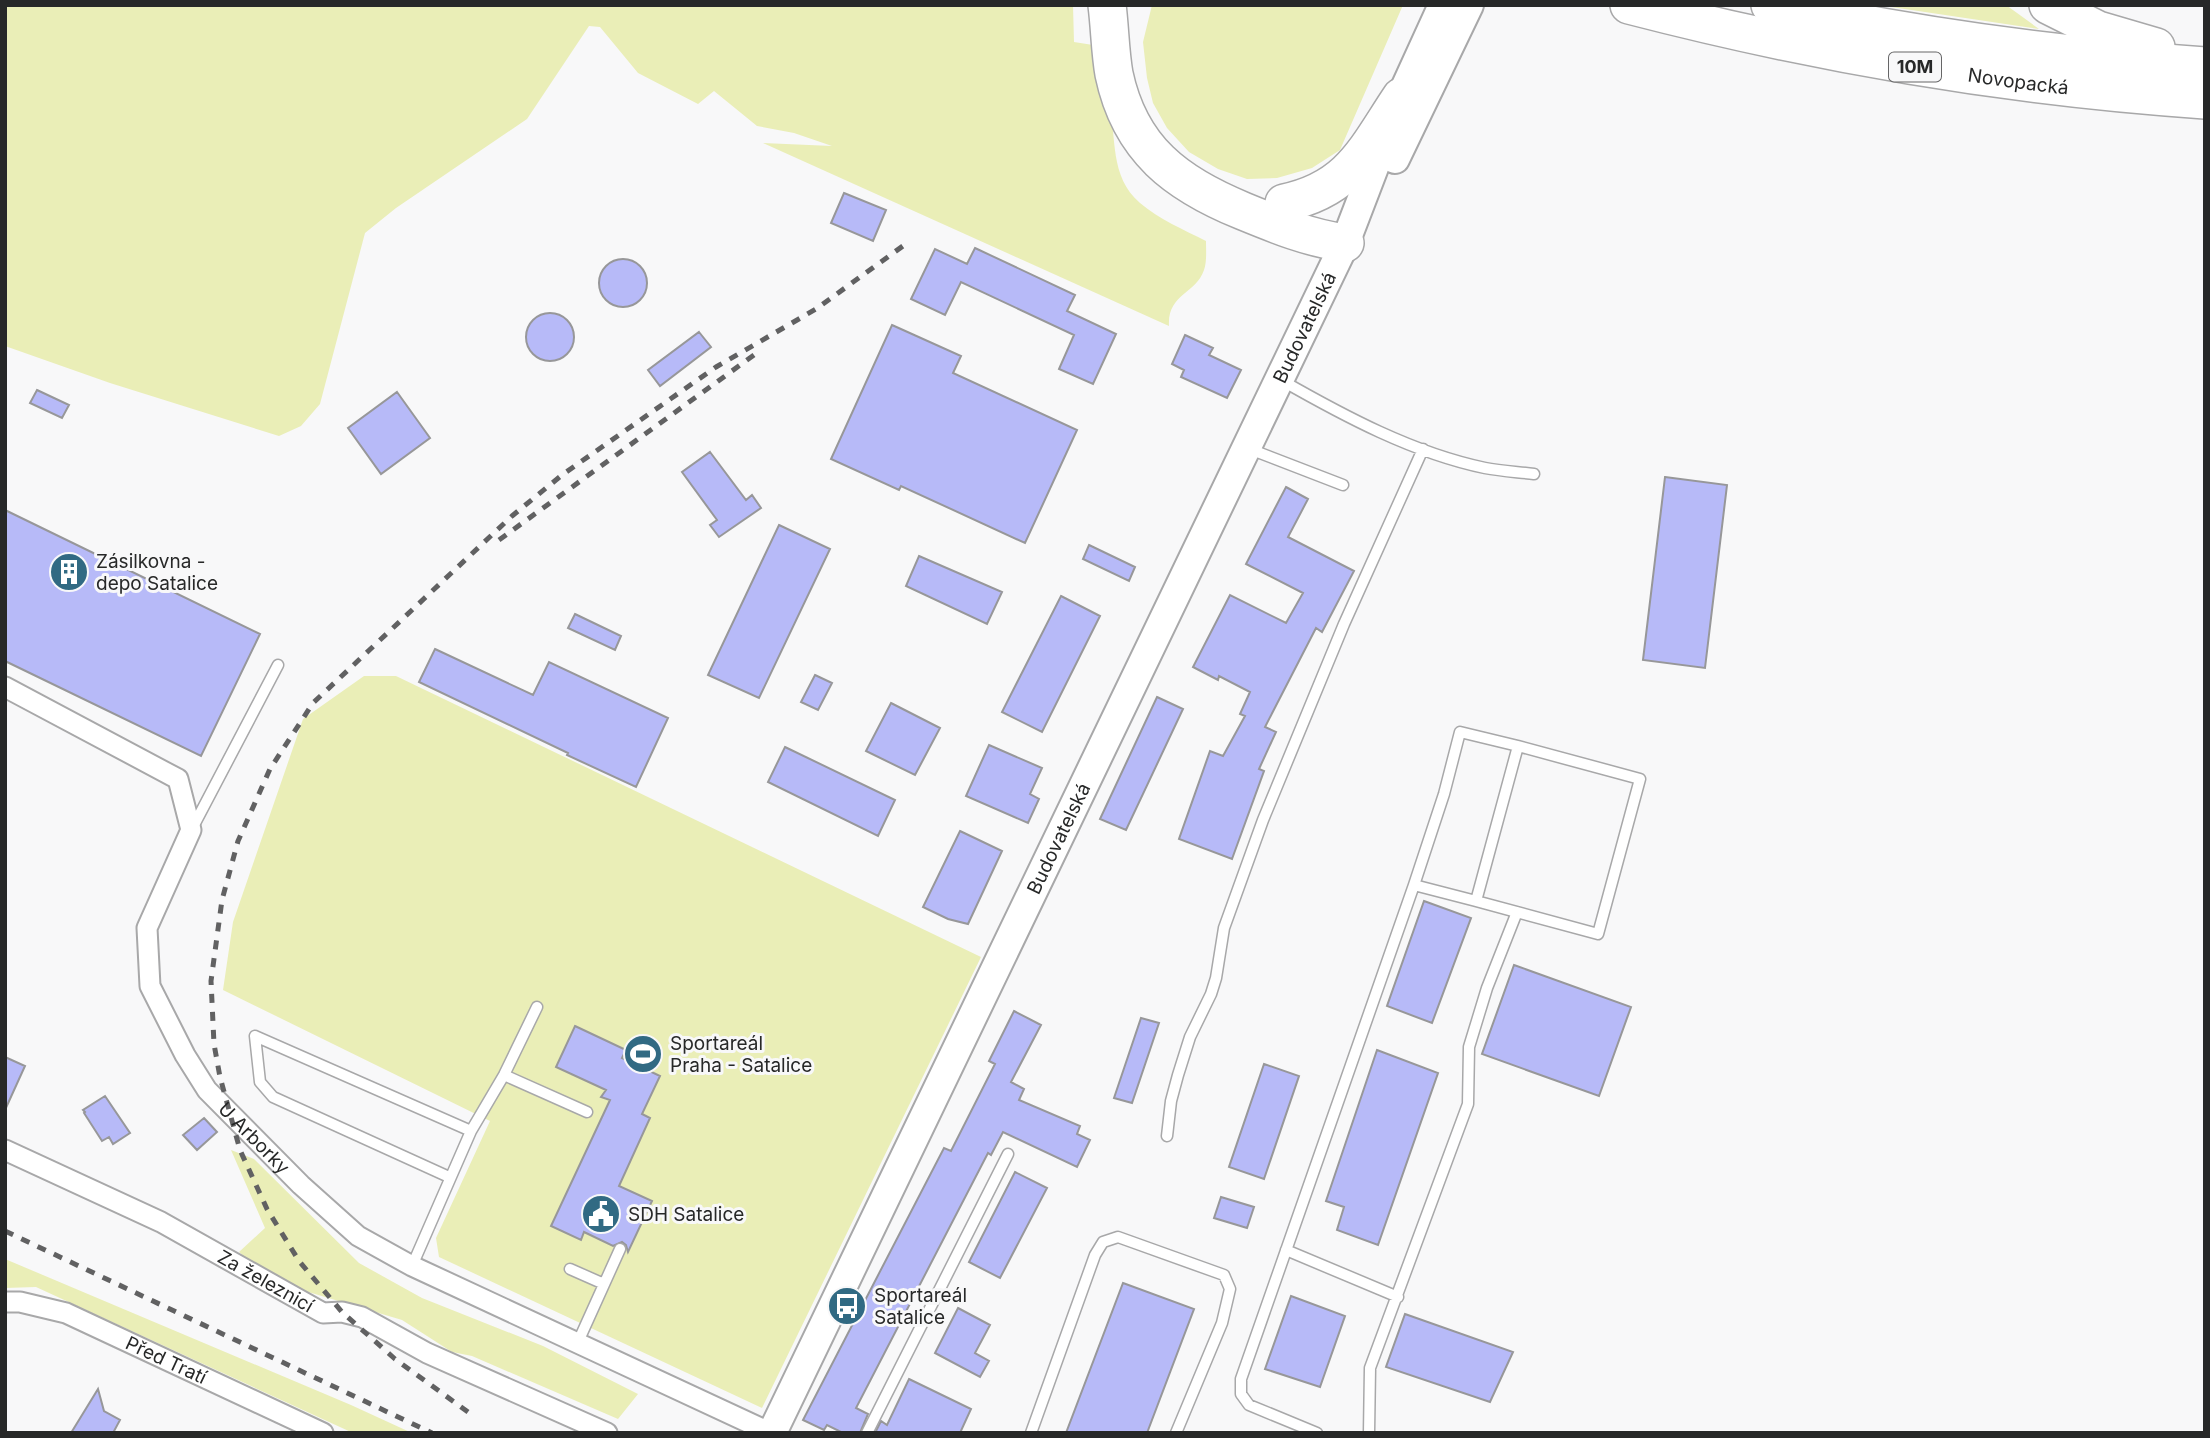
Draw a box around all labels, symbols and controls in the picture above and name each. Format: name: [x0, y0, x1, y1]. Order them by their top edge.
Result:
road number: 10M: [1889, 52, 1941, 82]
street label: Novopacká: [1966, 64, 2070, 100]
street label: Budovatelská: [1268, 268, 1341, 387]
place label: Zásilkovna - depo Satalice: [96, 550, 218, 595]
building icon: Zásilkovna - depo Satalice: [48, 551, 90, 593]
street label: Budovatelská: [1022, 779, 1095, 898]
place label: Sportareál Praha - Satalice: [670, 1032, 812, 1077]
sports icon: Sportareál Praha - Satalice: [622, 1033, 664, 1075]
street label: U Arborky: [214, 1097, 295, 1179]
public building icon: SDH Satalice: [580, 1193, 622, 1235]
place label: SDH Satalice: [628, 1203, 744, 1226]
street label: Za železnicí: [213, 1245, 318, 1318]
place label: Sportareál Satalice: [874, 1284, 967, 1329]
bus stop icon: Sportareál Satalice: [826, 1285, 868, 1327]
street label: Před Tratí: [122, 1331, 211, 1389]

